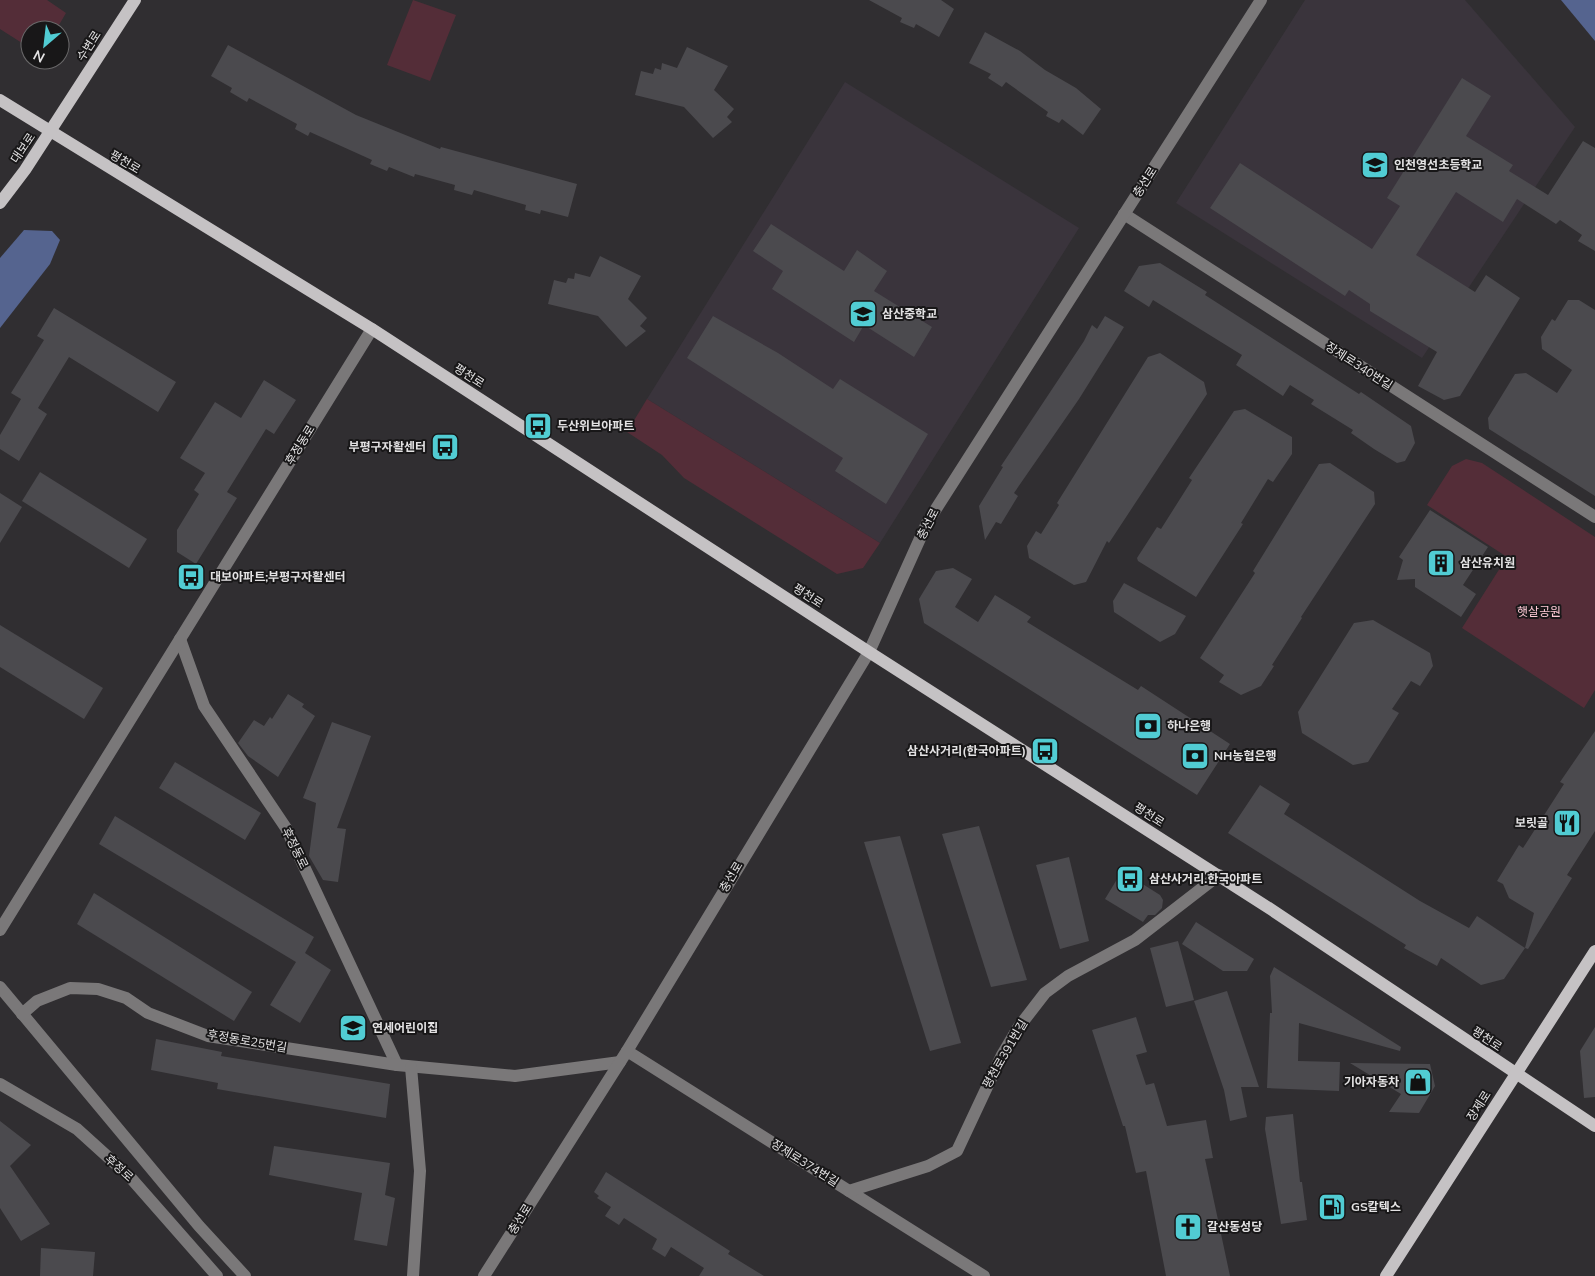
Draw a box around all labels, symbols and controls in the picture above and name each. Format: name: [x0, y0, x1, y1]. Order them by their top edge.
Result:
north arrow: [20, 20, 70, 70]
street label: 수변로: [73, 28, 104, 64]
text: N: [30, 46, 48, 67]
street label: 대보로: [7, 130, 38, 166]
street label: 평천로: [107, 147, 143, 177]
school or university icon: 인천영선초등학교: [1360, 150, 1390, 180]
place label: 인천영선초등학교: [1394, 157, 1482, 172]
street label: 충선로: [1129, 164, 1160, 200]
school or university icon: 삼산중학교: [848, 299, 878, 329]
place label: 삼산중학교: [882, 306, 937, 321]
street label: 장제로340번길: [1323, 338, 1396, 393]
street label: 평천로: [451, 360, 487, 391]
bus stop icon: 두산위브아파트: [523, 411, 553, 441]
place label: 두산위브아파트: [557, 418, 634, 433]
street label: 후정동로: [282, 422, 318, 467]
bus stop icon: 부평구자활센터: [430, 432, 460, 462]
place label: 부평구자활센터: [349, 439, 426, 454]
street label: 충선로: [913, 506, 942, 542]
building icon: 삼산유치원: [1426, 548, 1456, 578]
place label: 삼산유치원: [1460, 555, 1515, 570]
bus stop icon: 대보아파트;부평구자활센터: [176, 562, 206, 592]
place label: 대보아파트;부평구자활센터: [210, 569, 345, 584]
street label: 평천로: [790, 580, 826, 611]
park label: 햇살공원: [1517, 604, 1561, 619]
bank icon: 하나은행: [1133, 711, 1163, 741]
place label: 하나은행: [1167, 718, 1211, 733]
bus stop icon: 삼산사거리(한국아파트): [1030, 736, 1060, 766]
bank icon: NH농협은행: [1180, 741, 1210, 771]
place label: 삼산사거리(한국아파트): [907, 743, 1026, 758]
place label: NH농협은행: [1214, 748, 1277, 763]
street label: 평천로: [1131, 799, 1167, 830]
restaurant icon: 보릿골: [1552, 808, 1582, 838]
place label: 보릿골: [1515, 815, 1548, 830]
street label: 후정동로: [279, 825, 312, 871]
street label: 충선로: [716, 859, 746, 895]
bus stop icon: 삼산사거리.한국아파트: [1115, 864, 1145, 894]
place label: 삼산사거리.한국아파트: [1149, 871, 1262, 886]
school or university icon: 연세어린이집: [338, 1013, 368, 1043]
street label: 평천로391번길: [979, 1017, 1030, 1091]
place label: 연세어린이집: [372, 1020, 438, 1035]
street label: 평천로: [1469, 1023, 1505, 1054]
street label: 후정동로25번길: [206, 1026, 288, 1055]
shop icon: 기아자동차: [1403, 1067, 1433, 1097]
place label: 기아자동차: [1344, 1074, 1399, 1089]
street label: 장제로: [1463, 1088, 1494, 1124]
street label: 장제로374번길: [769, 1136, 842, 1189]
street label: 후정로: [102, 1151, 137, 1184]
fuel station icon: GS칼텍스: [1317, 1192, 1347, 1222]
place label: GS칼텍스: [1351, 1199, 1401, 1214]
street label: 충선로: [504, 1201, 535, 1237]
church icon: 갈산동성당: [1173, 1212, 1203, 1242]
place label: 갈산동성당: [1207, 1219, 1262, 1234]

